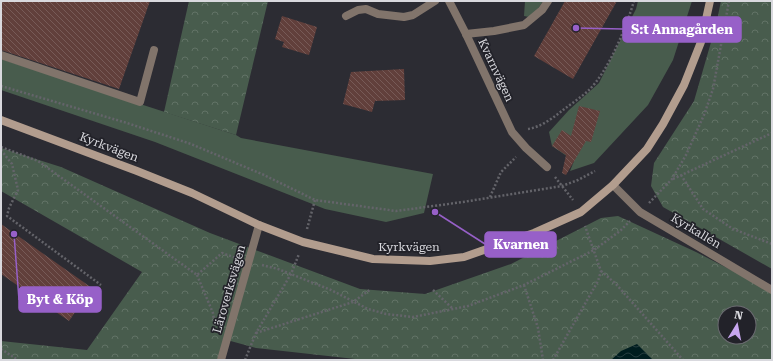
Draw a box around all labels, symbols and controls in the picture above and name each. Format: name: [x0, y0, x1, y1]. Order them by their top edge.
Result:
callout: S:t Annagården: [623, 17, 741, 42]
text: S:t Annagården: [631, 22, 733, 37]
street label: Kvarnvägen: [475, 36, 517, 104]
street label: Kyrkvägen: [78, 129, 141, 165]
street label: Kyrkallén: [669, 211, 724, 251]
callout: Kvarnen: [485, 232, 556, 257]
text: Kvarnen: [493, 237, 549, 252]
street label: Kyrkvägen: [378, 240, 440, 254]
street label: Läroverksvägen: [210, 243, 248, 335]
callout: Byt & Köp: [19, 287, 101, 312]
text: Byt & Köp: [27, 292, 93, 307]
north arrow: [717, 305, 757, 345]
text: N: [733, 309, 744, 323]

